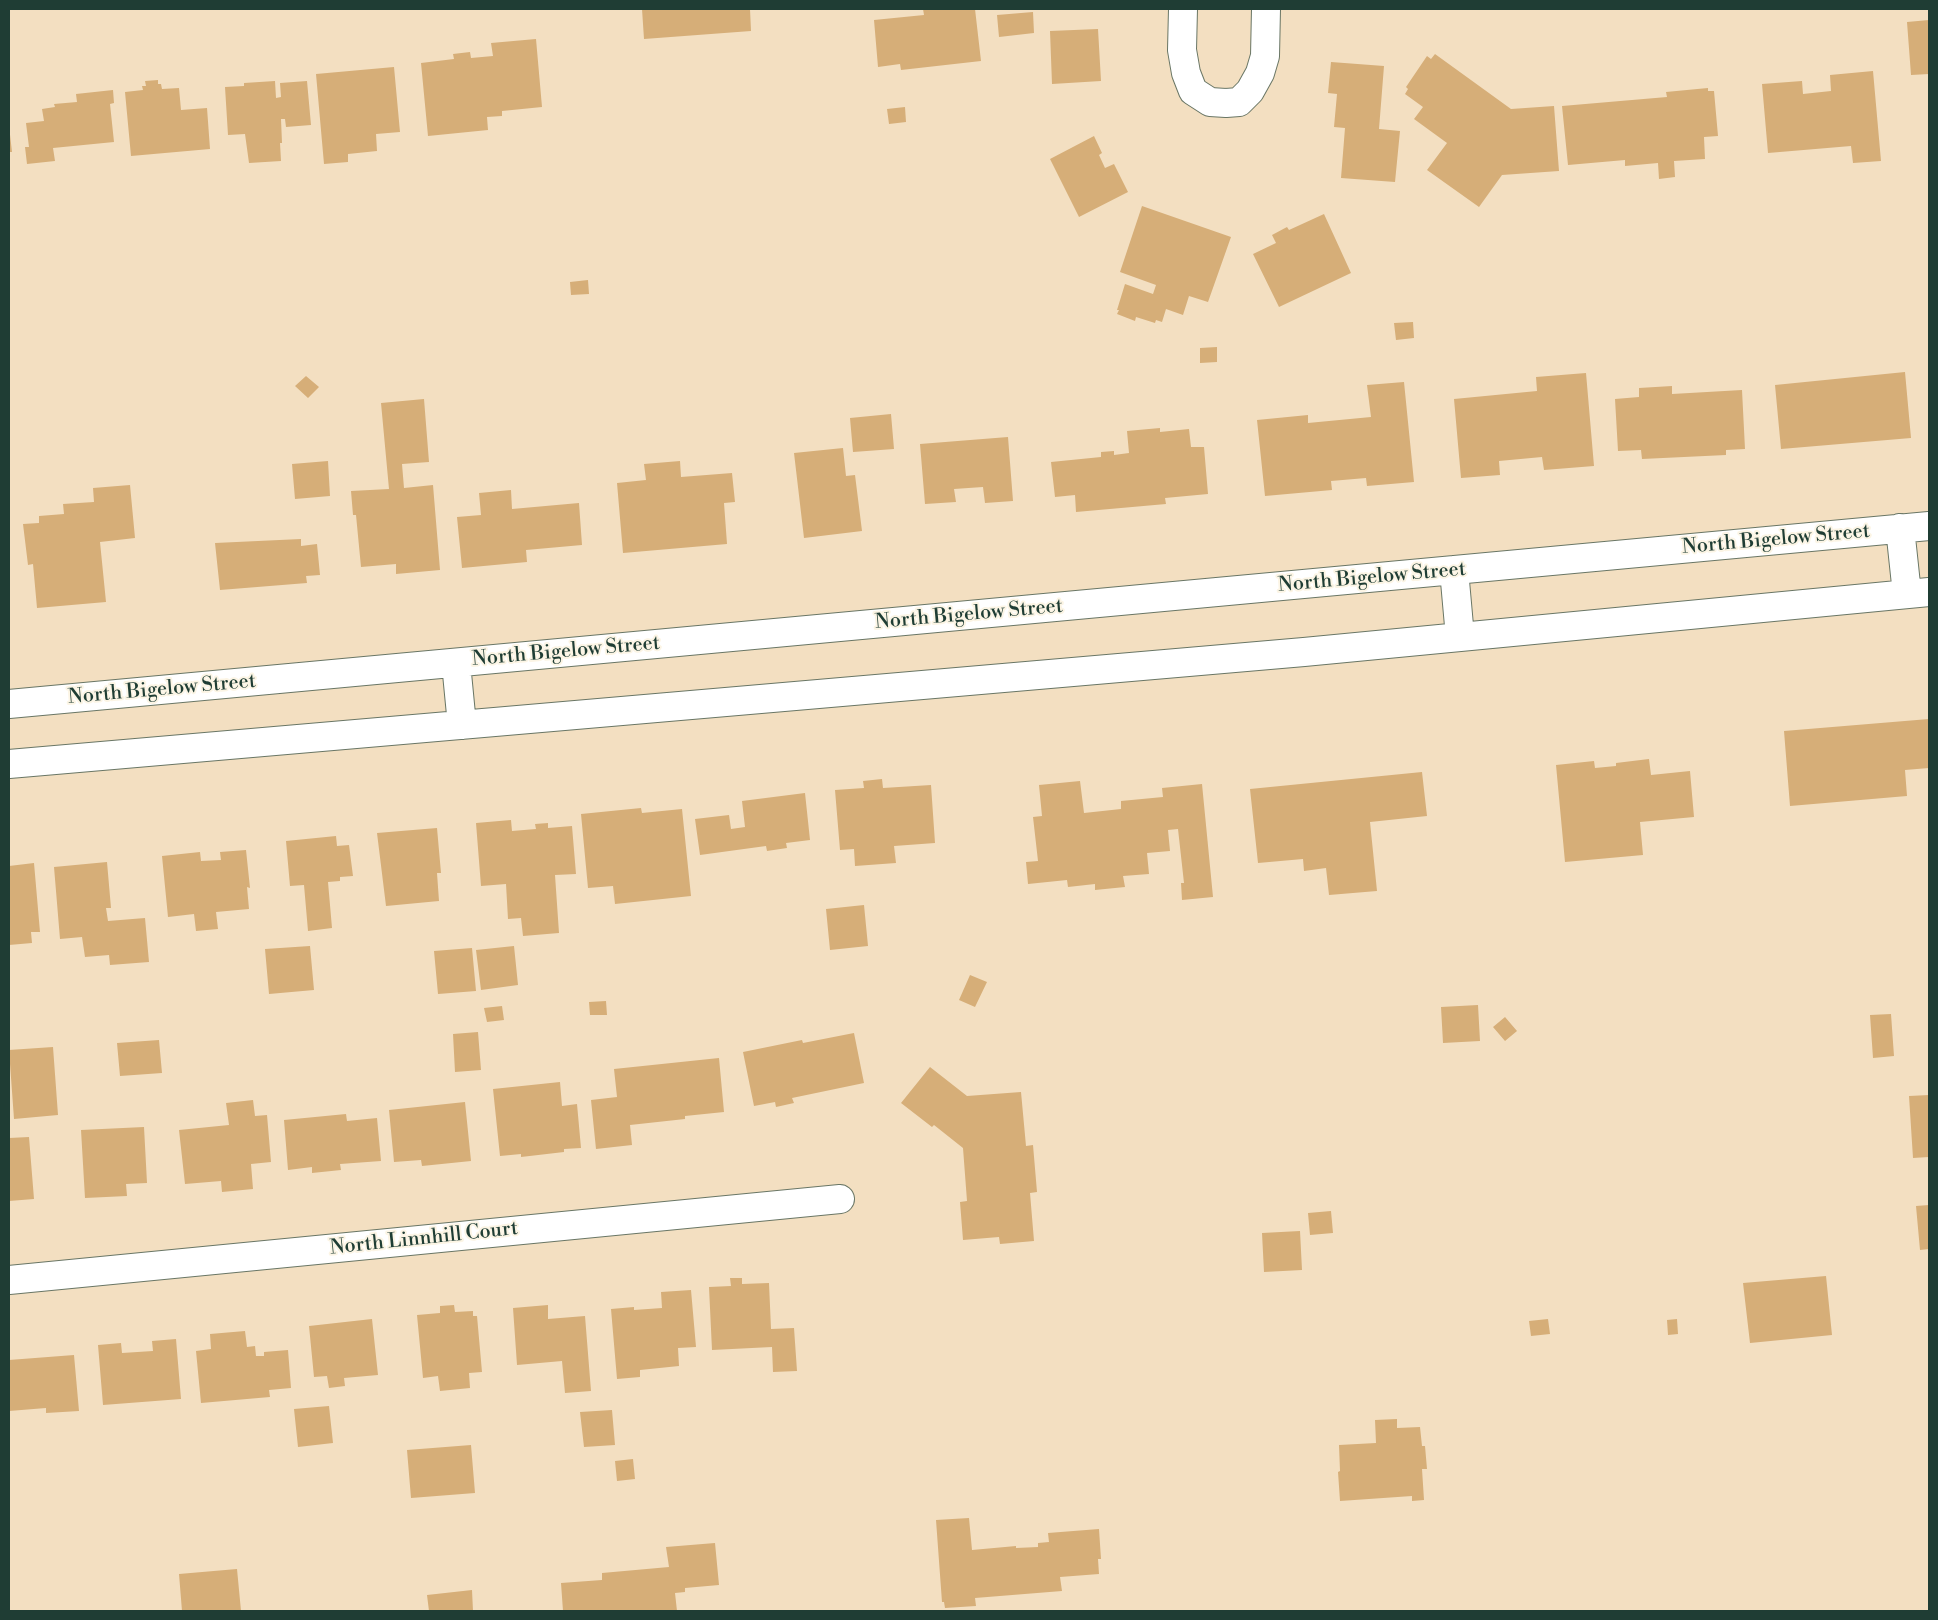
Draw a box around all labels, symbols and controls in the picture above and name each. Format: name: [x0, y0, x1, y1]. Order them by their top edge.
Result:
street label: North Bigelow Street: [1681, 520, 1871, 560]
street label: North Bigelow Street: [1277, 558, 1467, 598]
street label: North Bigelow Street: [874, 595, 1064, 635]
street label: North Bigelow Street: [471, 632, 661, 672]
street label: North Bigelow Street: [67, 670, 257, 710]
street label: North Linnhill Court: [329, 1217, 519, 1261]

